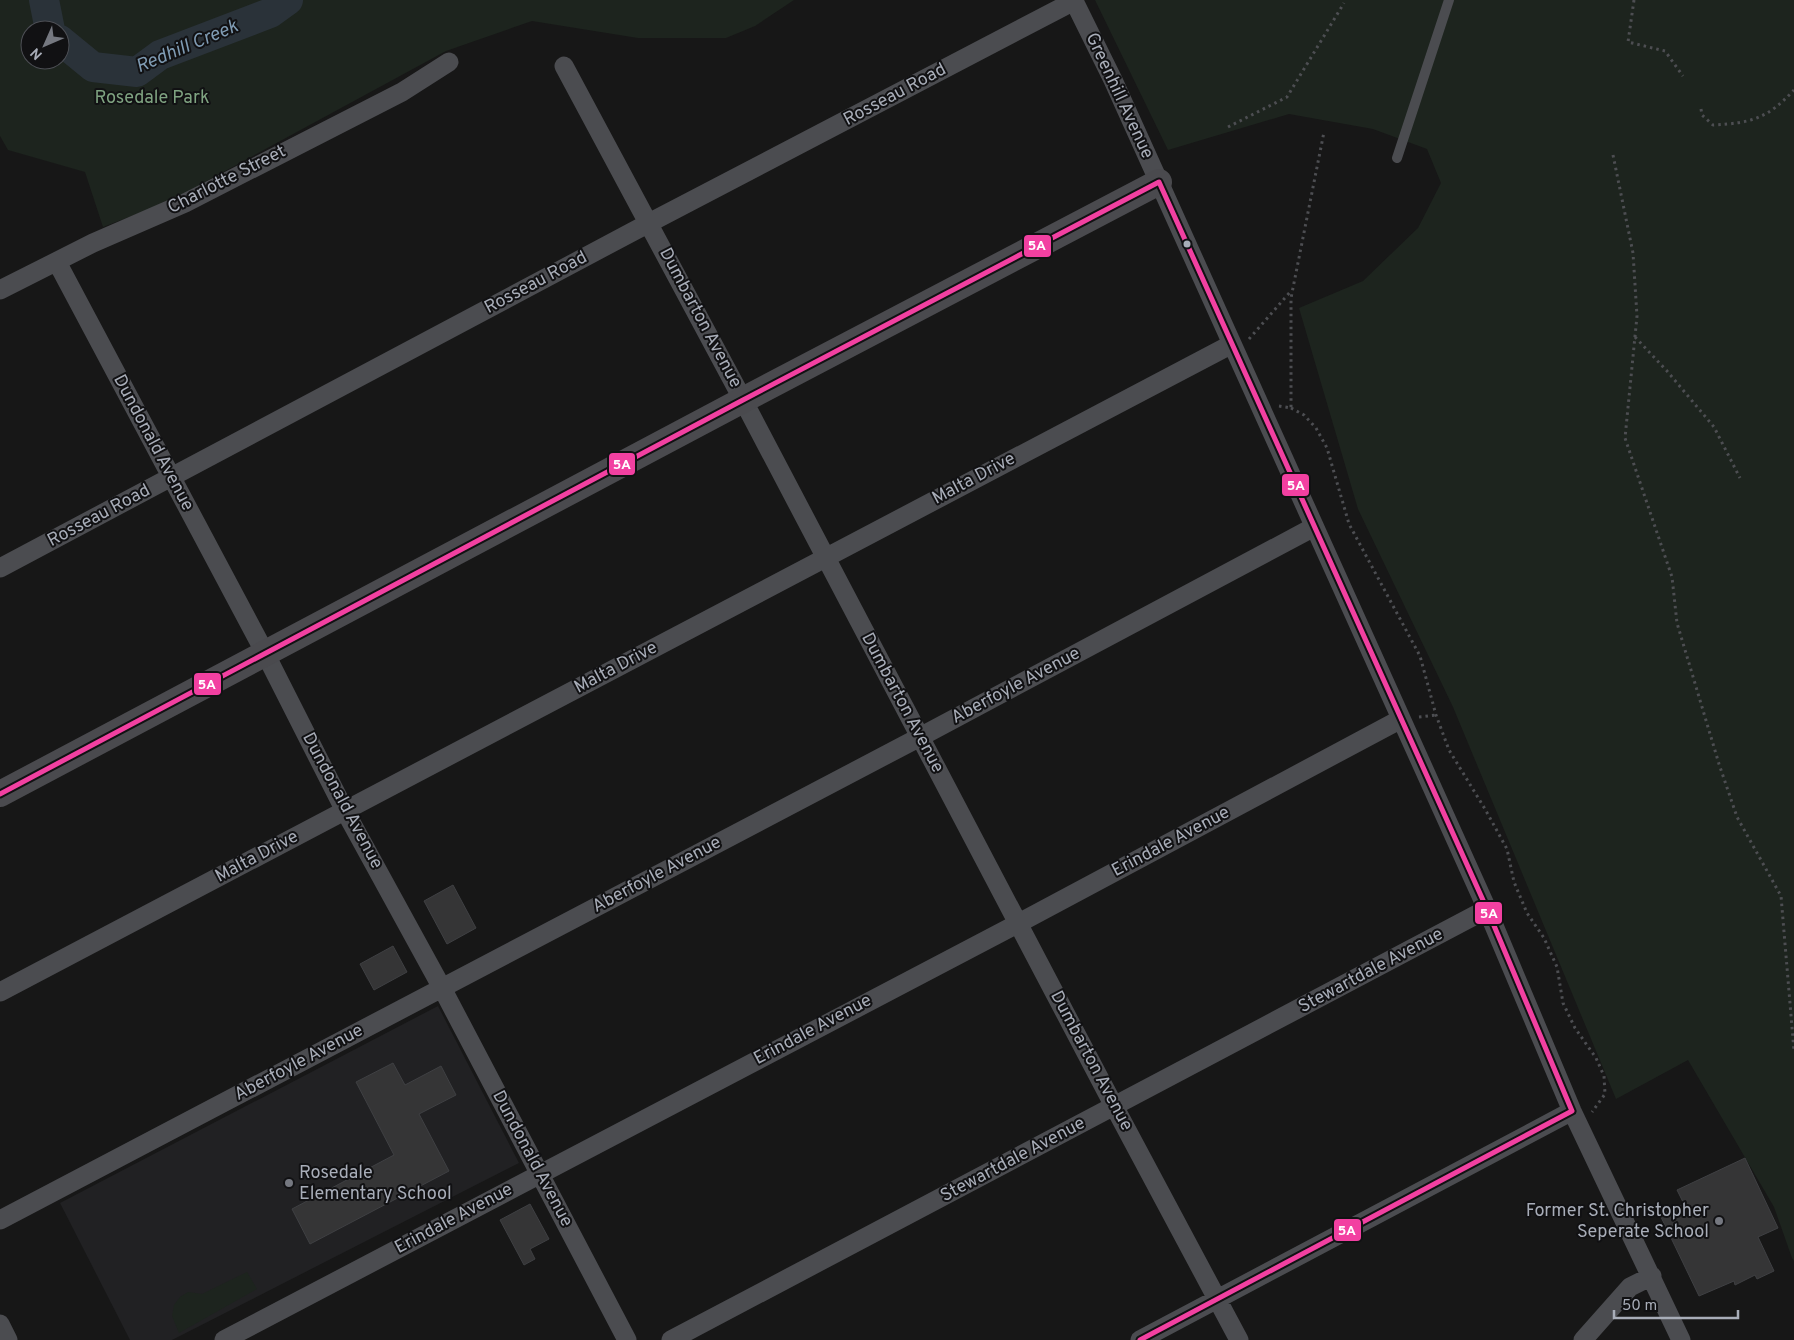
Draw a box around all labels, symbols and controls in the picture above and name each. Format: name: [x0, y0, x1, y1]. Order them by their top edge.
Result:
water label: Redhill Creek: [132, 15, 242, 79]
north arrow: [20, 20, 70, 70]
street label: Greenhill Avenue: [1080, 29, 1158, 163]
text: N: [27, 44, 46, 63]
street label: Rosseau Road: [840, 58, 950, 132]
park label: Rosedale Park: [94, 87, 210, 110]
street label: Charlotte Street: [164, 140, 290, 220]
line badge: 5A: [1023, 234, 1052, 258]
text: 5A: [1028, 238, 1046, 255]
unlabelled marker: [1182, 239, 1192, 249]
street label: Dumbarton Avenue: [653, 244, 747, 392]
street label: Rosseau Road: [481, 246, 591, 320]
street label: Dundonald Avenue: [107, 371, 199, 515]
street label: Malta Drive: [928, 447, 1020, 511]
line badge: 5A: [608, 452, 636, 476]
text: 5A: [613, 457, 631, 474]
line badge: 5A: [1281, 473, 1310, 497]
text: 5A: [1287, 478, 1305, 495]
street label: Rosseau Road: [44, 479, 154, 553]
street label: Dumbarton Avenue: [855, 629, 949, 777]
street label: Malta Drive: [570, 636, 662, 700]
street label: Aberfoyle Avenue: [948, 642, 1084, 730]
line badge: 5A: [193, 672, 222, 696]
text: 5A: [198, 677, 216, 694]
street label: Dundonald Avenue: [296, 729, 388, 873]
street label: Erindale Avenue: [1108, 801, 1234, 883]
street label: Malta Drive: [211, 825, 303, 889]
street label: Aberfoyle Avenue: [589, 831, 725, 919]
line badge: 5A: [1474, 901, 1503, 925]
text: 5A: [1480, 906, 1498, 923]
street label: Stewartdale Avenue: [1295, 923, 1447, 1019]
street label: Dumbarton Avenue: [1044, 987, 1138, 1135]
street label: Erindale Avenue: [750, 989, 876, 1071]
street label: Aberfoyle Avenue: [231, 1019, 367, 1107]
street label: Dundonald Avenue: [486, 1087, 578, 1231]
street label: Stewartdale Avenue: [937, 1112, 1089, 1208]
place label: Rosedale Elementary School: [299, 1162, 452, 1206]
marker: Rosedale Elementary School: [283, 1177, 295, 1189]
street label: Erindale Avenue: [391, 1178, 517, 1260]
place label: Former St. Christopher Seperate School: [1526, 1200, 1709, 1244]
marker: Former St. Christopher Seperate School: [1713, 1215, 1725, 1227]
line badge: 5A: [1333, 1218, 1362, 1242]
text: 5A: [1338, 1223, 1356, 1240]
scale bar: [1614, 1288, 1738, 1320]
text: 50 m: [1622, 1297, 1657, 1316]

